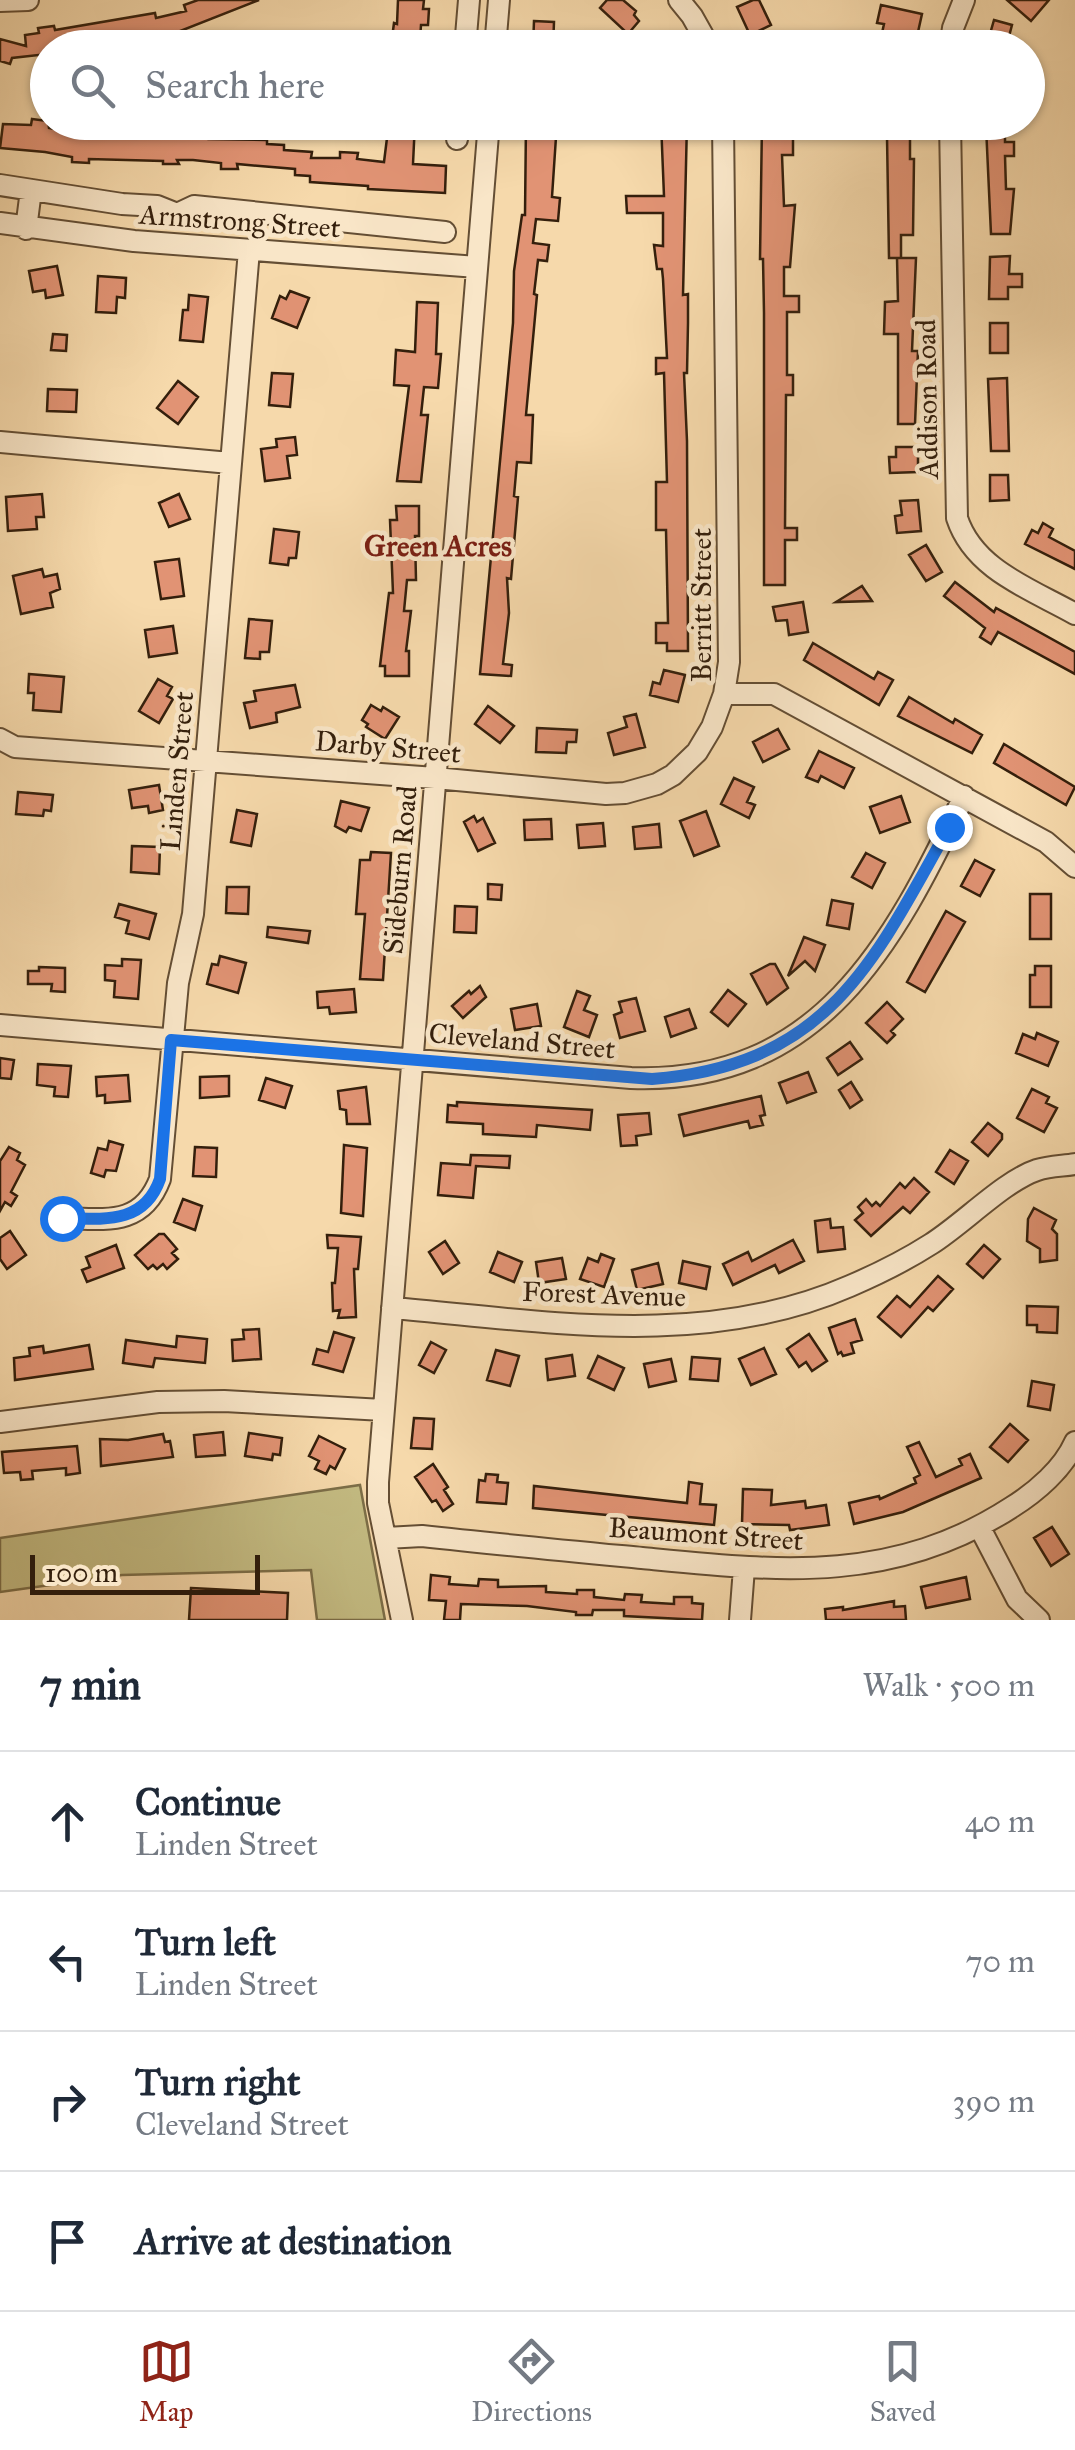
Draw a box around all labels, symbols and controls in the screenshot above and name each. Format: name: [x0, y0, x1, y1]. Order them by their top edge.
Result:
search box: [30, 30, 1045, 140]
icon: search: [65, 58, 120, 113]
text: Search here: [145, 62, 325, 108]
street label: Armstrong Street: [137, 196, 342, 245]
street label: Addison Road: [908, 319, 946, 480]
district label: Green Acres: [364, 528, 512, 564]
street label: Berritt Street: [684, 528, 719, 682]
street label: Linden Street: [153, 690, 201, 852]
street label: Darby Street: [314, 723, 463, 771]
street label: Sideburn Road: [375, 784, 425, 956]
route end: [927, 805, 973, 851]
street label: Cleveland Street: [427, 1015, 617, 1067]
route start: [40, 1196, 86, 1242]
street label: Forest Avenue: [521, 1274, 687, 1314]
street label: Beaumont Street: [607, 1510, 805, 1558]
scale bar: [30, 1550, 260, 1594]
text: 100 m: [45, 1555, 118, 1590]
text: 7 min: [40, 1659, 141, 1711]
text: Walk · 500 m: [862, 1666, 1035, 1705]
text: Continue: [135, 1779, 281, 1825]
icon: ahead: [40, 1794, 95, 1849]
text: 40 m: [965, 1802, 1035, 1841]
text: Linden Street: [135, 1825, 318, 1864]
text: Turn left: [135, 1919, 276, 1965]
icon: left: [40, 1934, 95, 1989]
text: 70 m: [966, 1942, 1035, 1981]
text: Linden Street: [135, 1965, 318, 2004]
text: Turn right: [135, 2059, 301, 2105]
icon: right: [40, 2074, 95, 2129]
text: 390 m: [953, 2082, 1035, 2121]
text: Cleveland Street: [135, 2105, 349, 2144]
icon: arrive: [40, 2214, 95, 2269]
text: Arrive at destination: [135, 2218, 452, 2264]
tab: Map: [139, 2334, 194, 2429]
tab: Directions: [471, 2334, 592, 2429]
tab: Saved: [870, 2334, 936, 2429]

